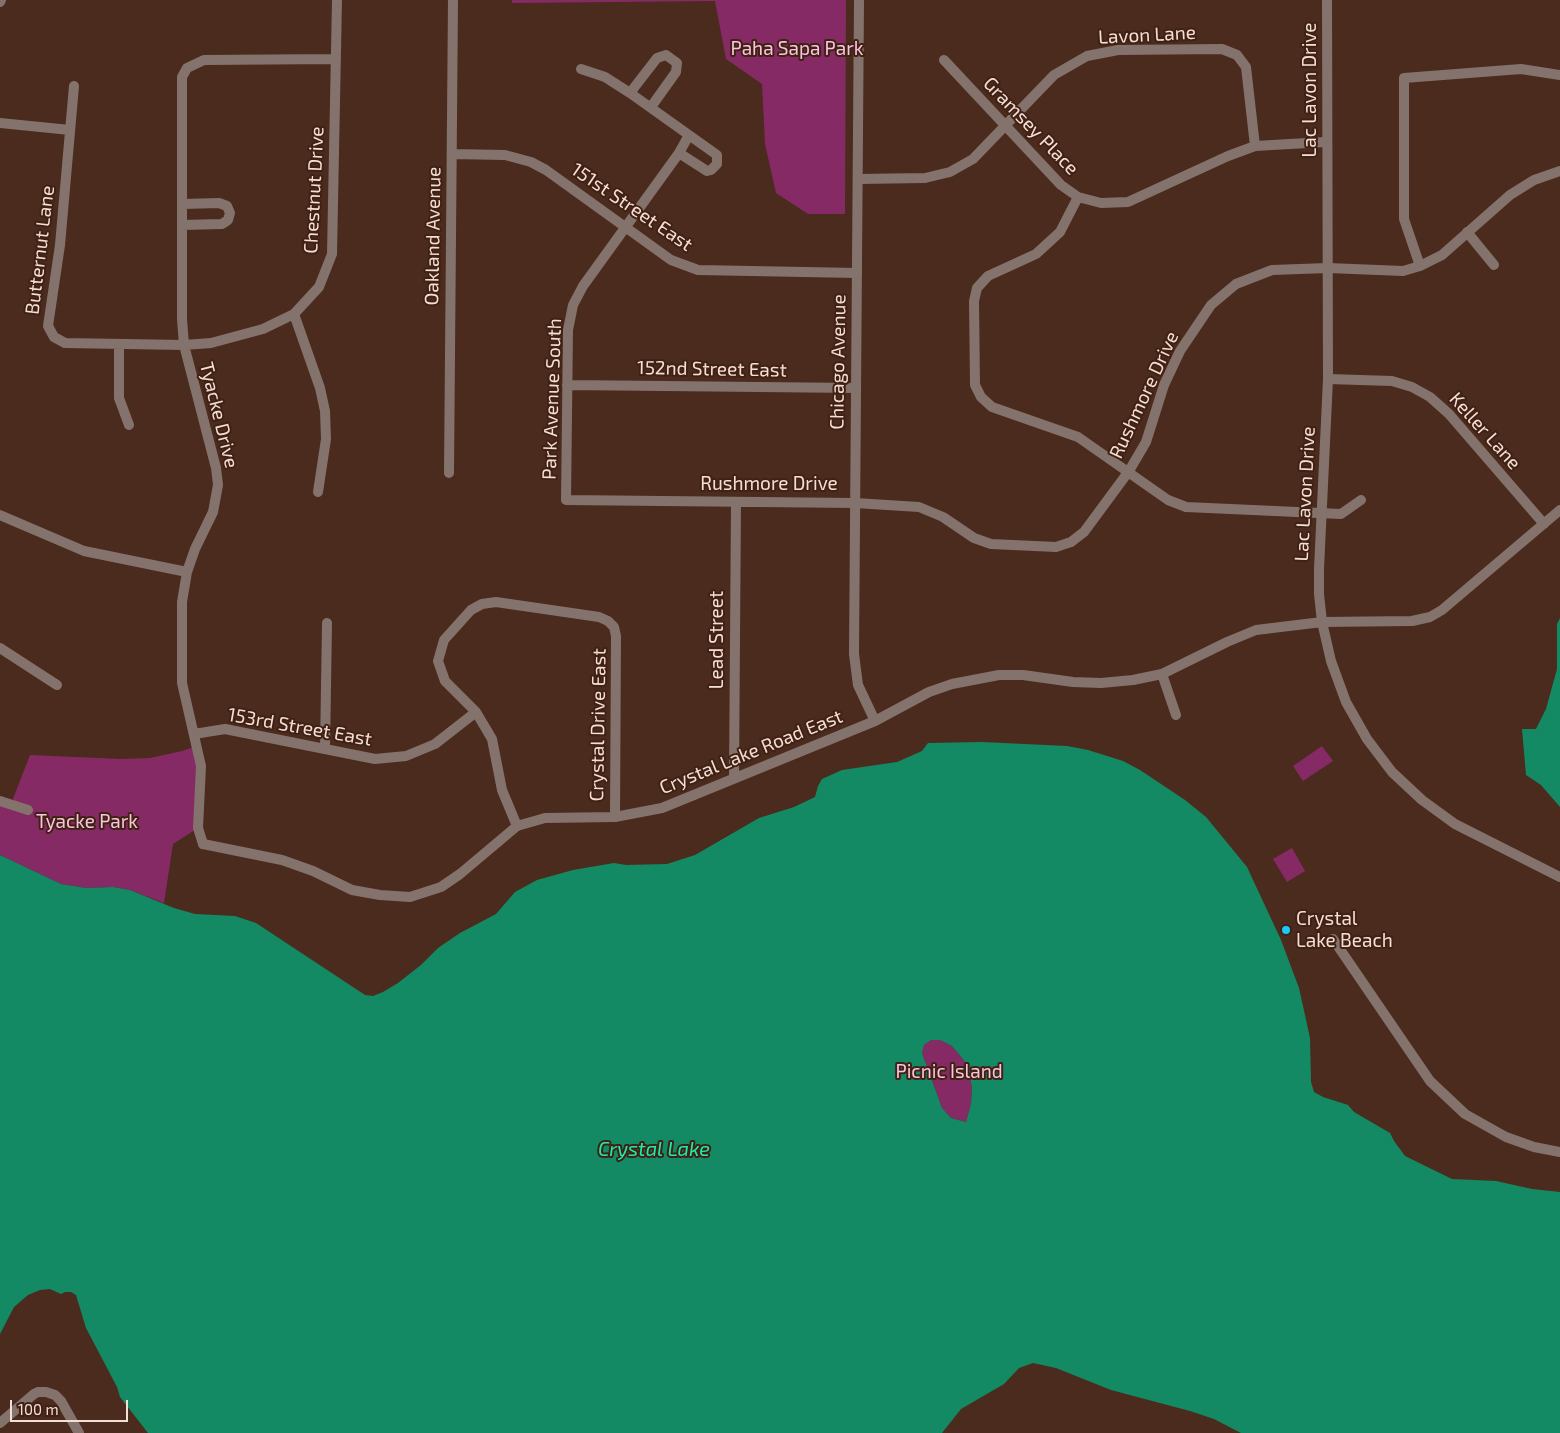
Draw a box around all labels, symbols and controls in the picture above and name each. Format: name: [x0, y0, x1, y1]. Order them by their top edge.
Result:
street label: Lavon Lane: [1098, 21, 1196, 49]
street label: Lac Lavon Drive: [1299, 22, 1321, 158]
park label: Paha Sapa Park: [731, 38, 863, 60]
street label: Gramsey Place: [979, 72, 1083, 180]
street label: Chestnut Drive: [299, 126, 329, 254]
street label: 151st Street East: [567, 158, 697, 256]
street label: Oakland Avenue: [420, 166, 446, 306]
street label: Butternut Lane: [21, 184, 59, 316]
street label: Chicago Avenue: [825, 294, 851, 430]
street label: Park Avenue South: [538, 318, 566, 480]
street label: Rushmore Drive: [1105, 328, 1183, 462]
street label: 152nd Street East: [637, 356, 787, 382]
street label: Tyacke Drive: [195, 360, 243, 470]
street label: Keller Lane: [1444, 388, 1526, 474]
street label: Lac Lavon Drive: [1290, 426, 1320, 562]
street label: Rushmore Drive: [700, 473, 838, 495]
street label: Lead Street: [706, 591, 728, 689]
street label: Crystal Drive East: [585, 648, 611, 802]
street label: 153rd Street East: [226, 703, 374, 751]
street label: Crystal Lake Road East: [656, 705, 846, 799]
park label: Tyacke Park: [36, 811, 138, 833]
place label: Crystal Lake Beach: [1296, 908, 1393, 952]
marker: Crystal Lake Beach: [1280, 924, 1292, 936]
park label: Picnic Island: [895, 1061, 1003, 1083]
water label: Crystal Lake: [598, 1137, 710, 1161]
scale bar: [12, 1390, 130, 1422]
text: 100 m: [18, 1400, 59, 1418]

